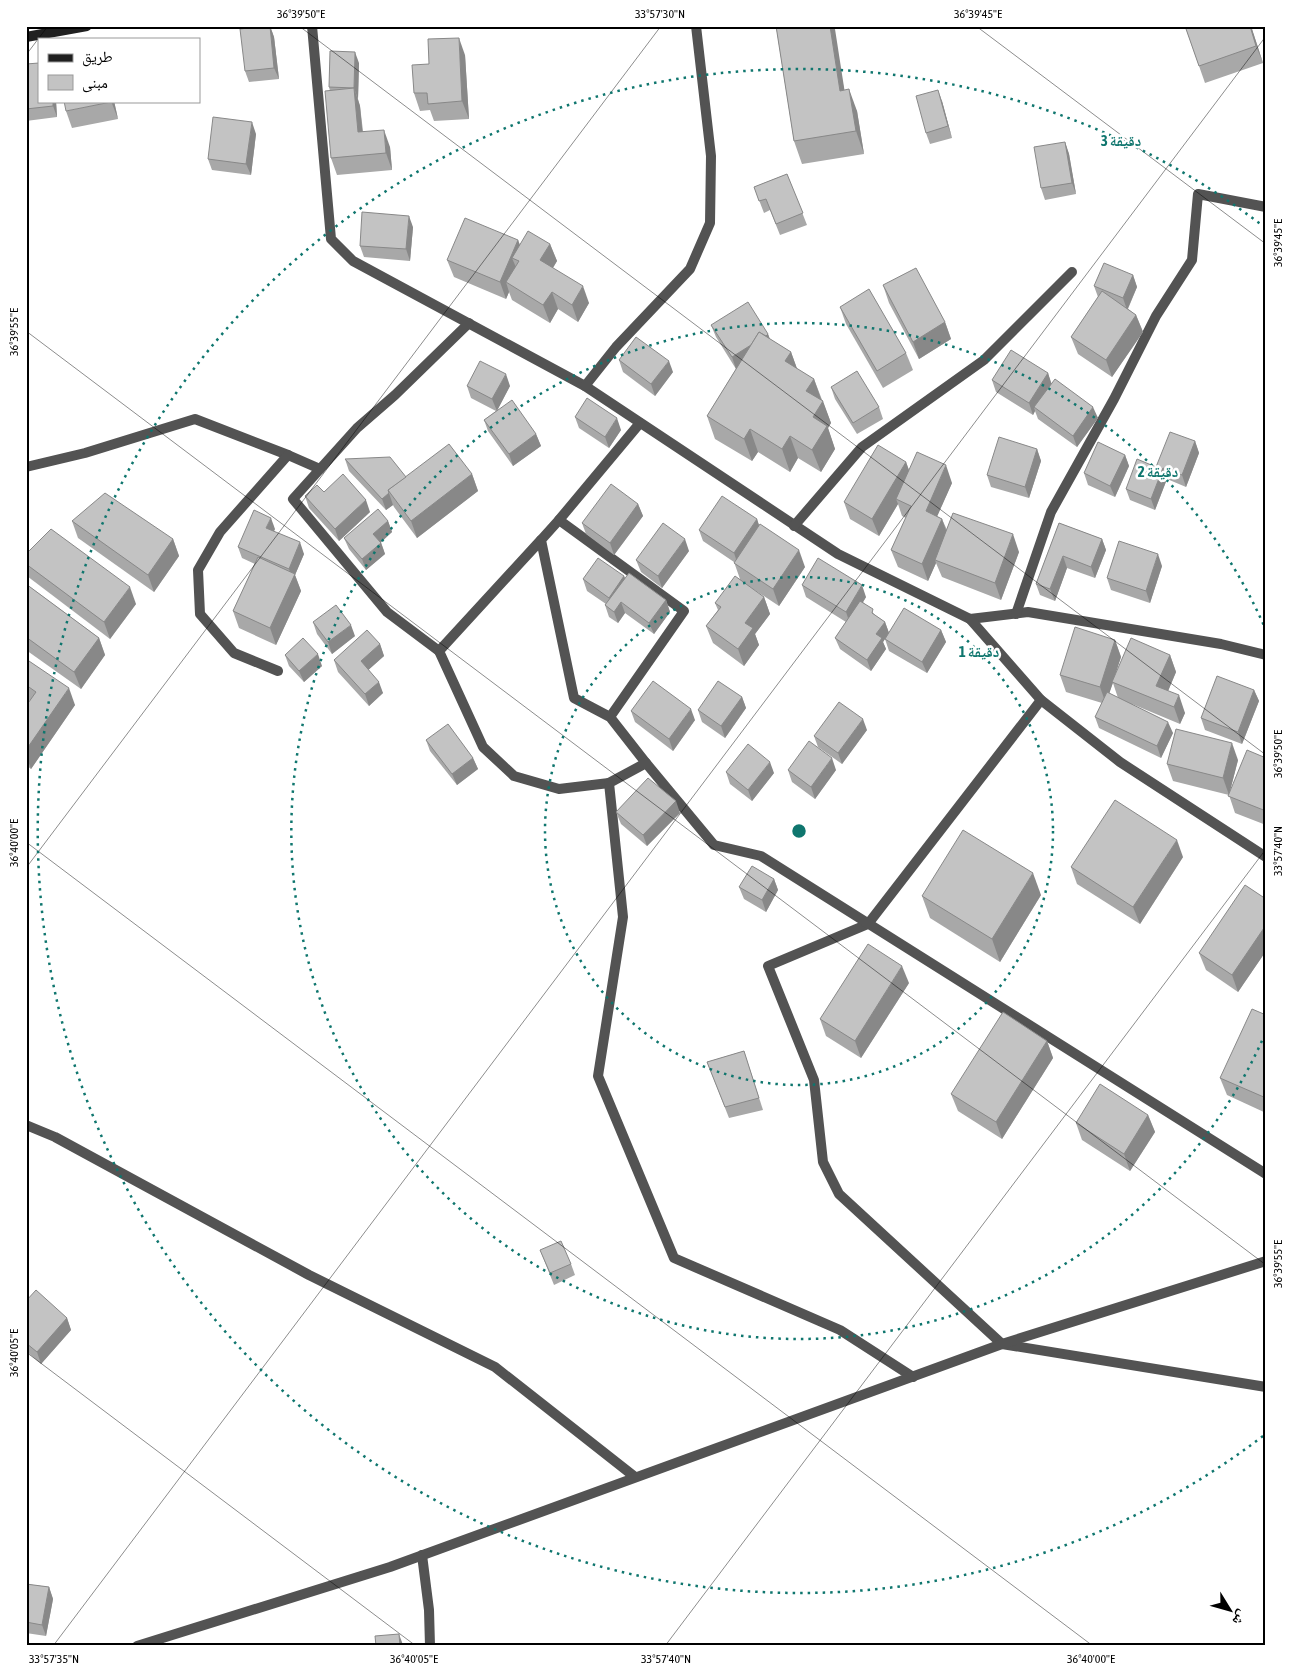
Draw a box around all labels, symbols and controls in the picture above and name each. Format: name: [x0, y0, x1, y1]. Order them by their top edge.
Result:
text: 36°39'50"E: [277, 7, 325, 21]
text: 33°57'30"N: [635, 7, 685, 21]
text: 36°39'45"E: [954, 7, 1002, 21]
legend: [38, 38, 200, 102]
text: طريق: [82, 48, 113, 67]
text: مبنى: [82, 74, 108, 93]
text: 3 دقيقة: [1101, 132, 1141, 149]
text: 36°39'45"E: [1271, 219, 1285, 267]
text: 36°39'55"E: [7, 308, 21, 356]
text: 2 دقيقة: [1138, 463, 1178, 480]
text: 1 دقيقة: [959, 643, 999, 660]
text: 36°39'50"E: [1271, 730, 1285, 778]
text: 36°40'00"E: [7, 819, 21, 867]
centre of rings: [790, 822, 808, 840]
text: 33°57'40"N: [1271, 826, 1285, 876]
text: 36°39'55"E: [1271, 1240, 1285, 1288]
text: 36°40'05"E: [7, 1329, 21, 1377]
north arrow: [1204, 1584, 1254, 1634]
text: ش: [1229, 1606, 1251, 1629]
text: 33°57'35"N: [29, 1652, 79, 1666]
text: 36°40'05"E: [390, 1652, 438, 1666]
text: 33°57'40"N: [641, 1652, 691, 1666]
text: 36°40'00"E: [1067, 1652, 1115, 1666]

